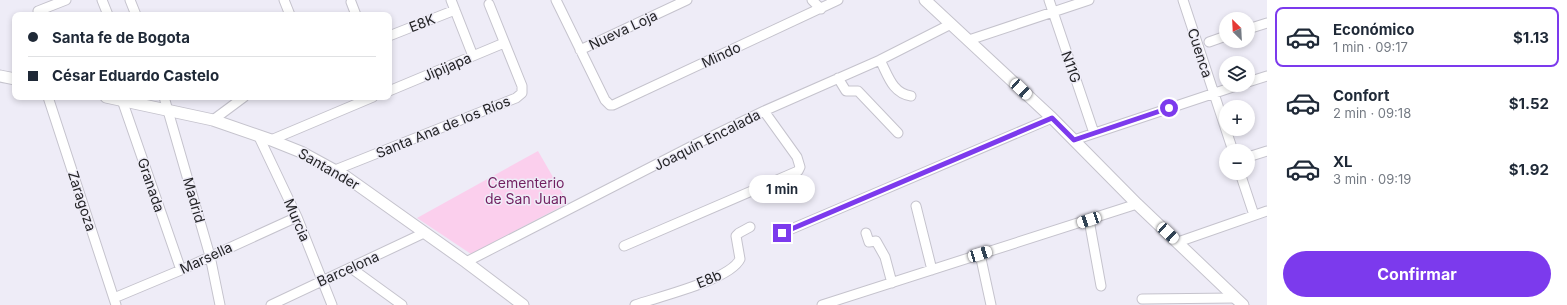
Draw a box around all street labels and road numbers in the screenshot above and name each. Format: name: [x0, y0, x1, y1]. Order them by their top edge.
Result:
street label: Nueva Loja: [586, 6, 660, 53]
street label: E8K: [406, 10, 438, 35]
street label: Cuenca: [1185, 26, 1216, 80]
street label: Mindo: [698, 38, 743, 71]
street label: Jipijapa: [420, 49, 474, 84]
street label: N11G: [1058, 49, 1085, 85]
street label: Santa Ana de los Ríos: [373, 92, 512, 161]
street label: Joaquín Encalada: [651, 105, 763, 174]
street label: Santander: [296, 144, 363, 193]
street label: Granada: [134, 156, 169, 214]
street label: Zaragoza: [65, 169, 100, 233]
street label: Madrid: [180, 175, 209, 225]
street label: Murcia: [281, 196, 314, 244]
street label: Marsella: [177, 238, 235, 277]
street label: Barcelona: [314, 247, 381, 290]
street label: E8b: [694, 266, 724, 291]

